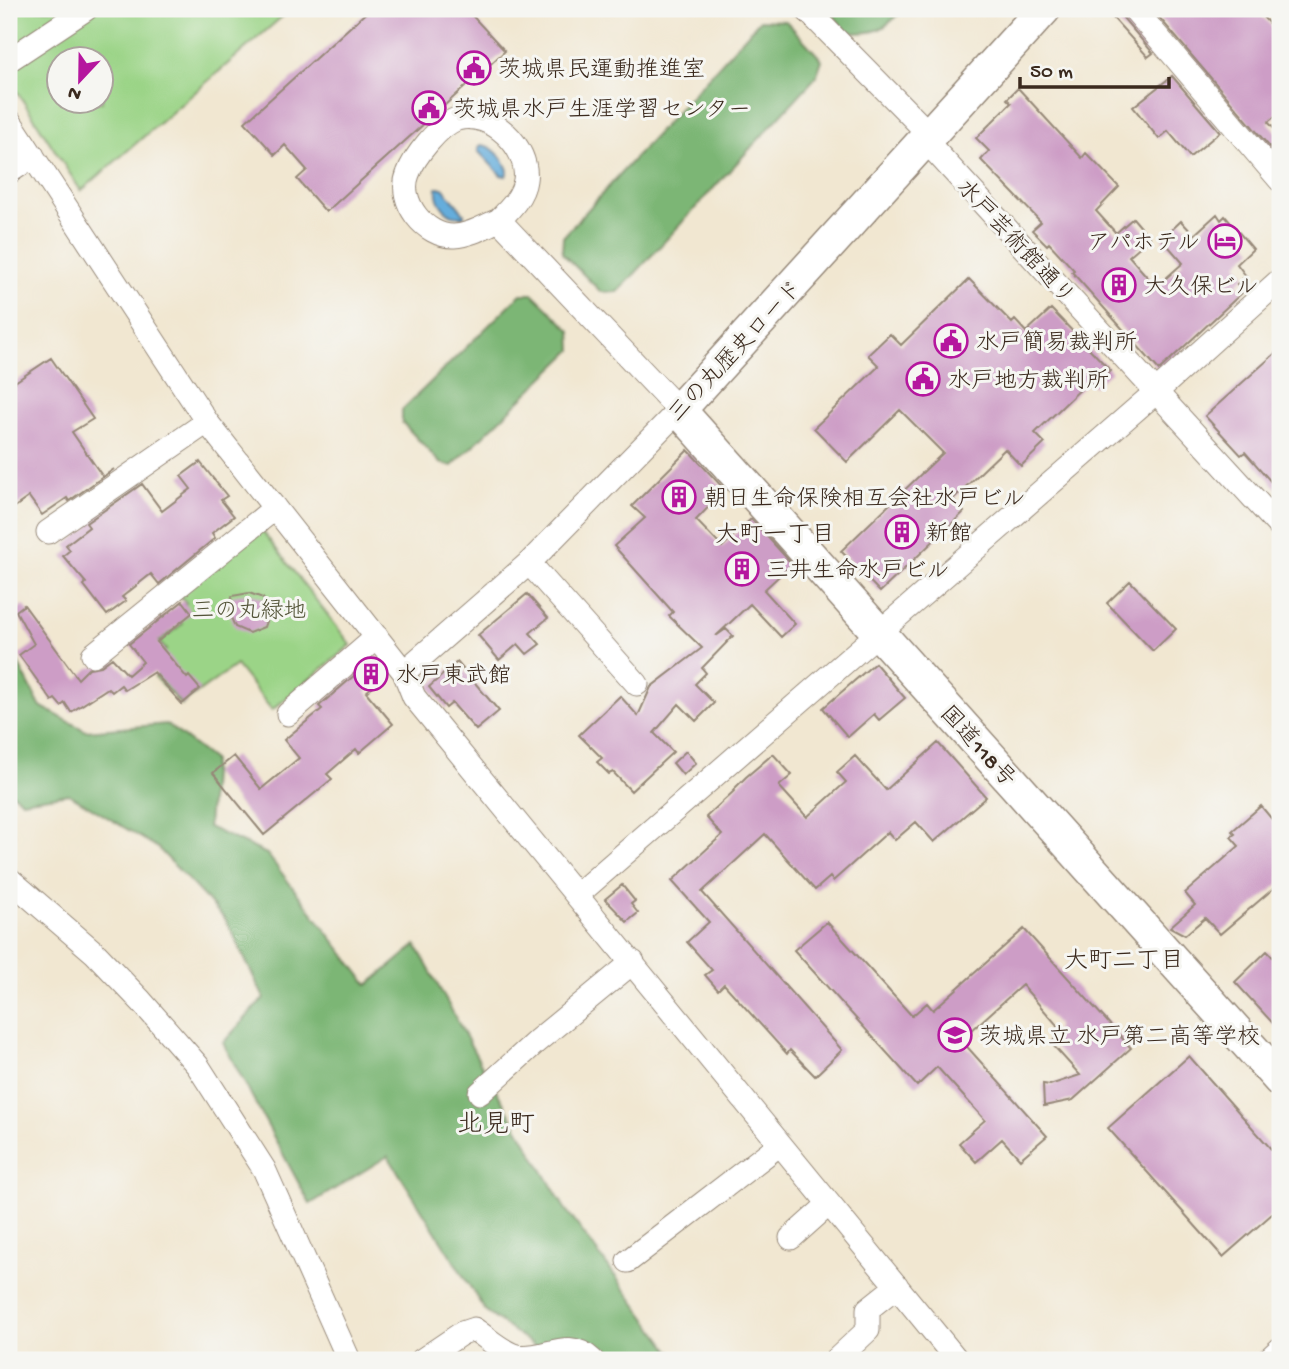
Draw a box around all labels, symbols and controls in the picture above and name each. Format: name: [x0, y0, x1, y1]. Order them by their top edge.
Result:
north arrow: [46, 46, 116, 116]
scale bar: [1020, 46, 1168, 90]
public building icon: 茨城県民運動推進室: [455, 49, 493, 87]
place label: 茨城県民運動推進室: [498, 57, 705, 85]
text: 50 m: [1030, 61, 1073, 86]
text: N: [65, 80, 85, 106]
public building icon: 茨城県水戸生涯学習センター: [410, 89, 448, 127]
place label: 茨城県水戸生涯学習センター: [453, 97, 751, 125]
street label: 水戸芸術館通り: [950, 175, 1080, 311]
hotel icon: アパホテル: [1206, 222, 1244, 260]
place label: アパホテル: [1087, 231, 1200, 258]
building icon: 大久保ビル: [1100, 266, 1138, 304]
place label: 大久保ビル: [1144, 274, 1259, 302]
street label: 三の丸歴史ロード: [663, 275, 809, 429]
public building icon: 水戸簡易裁判所: [932, 322, 970, 360]
place label: 水戸簡易裁判所: [976, 330, 1137, 358]
public building icon: 水戸地方裁判所: [904, 360, 942, 398]
place label: 水戸地方裁判所: [948, 368, 1109, 396]
building icon: 朝日生命保険相互会社水戸ビル: [660, 478, 698, 516]
place label: 朝日生命保険相互会社水戸ビル: [704, 485, 1026, 514]
building icon: 新館: [883, 513, 921, 551]
place label: 新館: [926, 521, 972, 549]
district label: 大町一丁目: [715, 522, 835, 551]
building icon: 三井生命水戸ビル: [723, 550, 761, 588]
place label: 三井生命水戸ビル: [766, 557, 950, 586]
park label: 三の丸緑地: [192, 598, 307, 626]
building icon: 水戸東武館: [352, 655, 390, 693]
place label: 水戸東武館: [396, 663, 511, 691]
street label: 国道118号: [933, 700, 1021, 794]
district label: 大町二丁目: [1064, 948, 1184, 977]
school or university icon: 茨城県立 水戸第二高等学校: [936, 1016, 974, 1054]
place label: 茨城県立 水戸第二高等学校: [979, 1024, 1260, 1052]
district label: 北見町: [457, 1111, 535, 1142]

